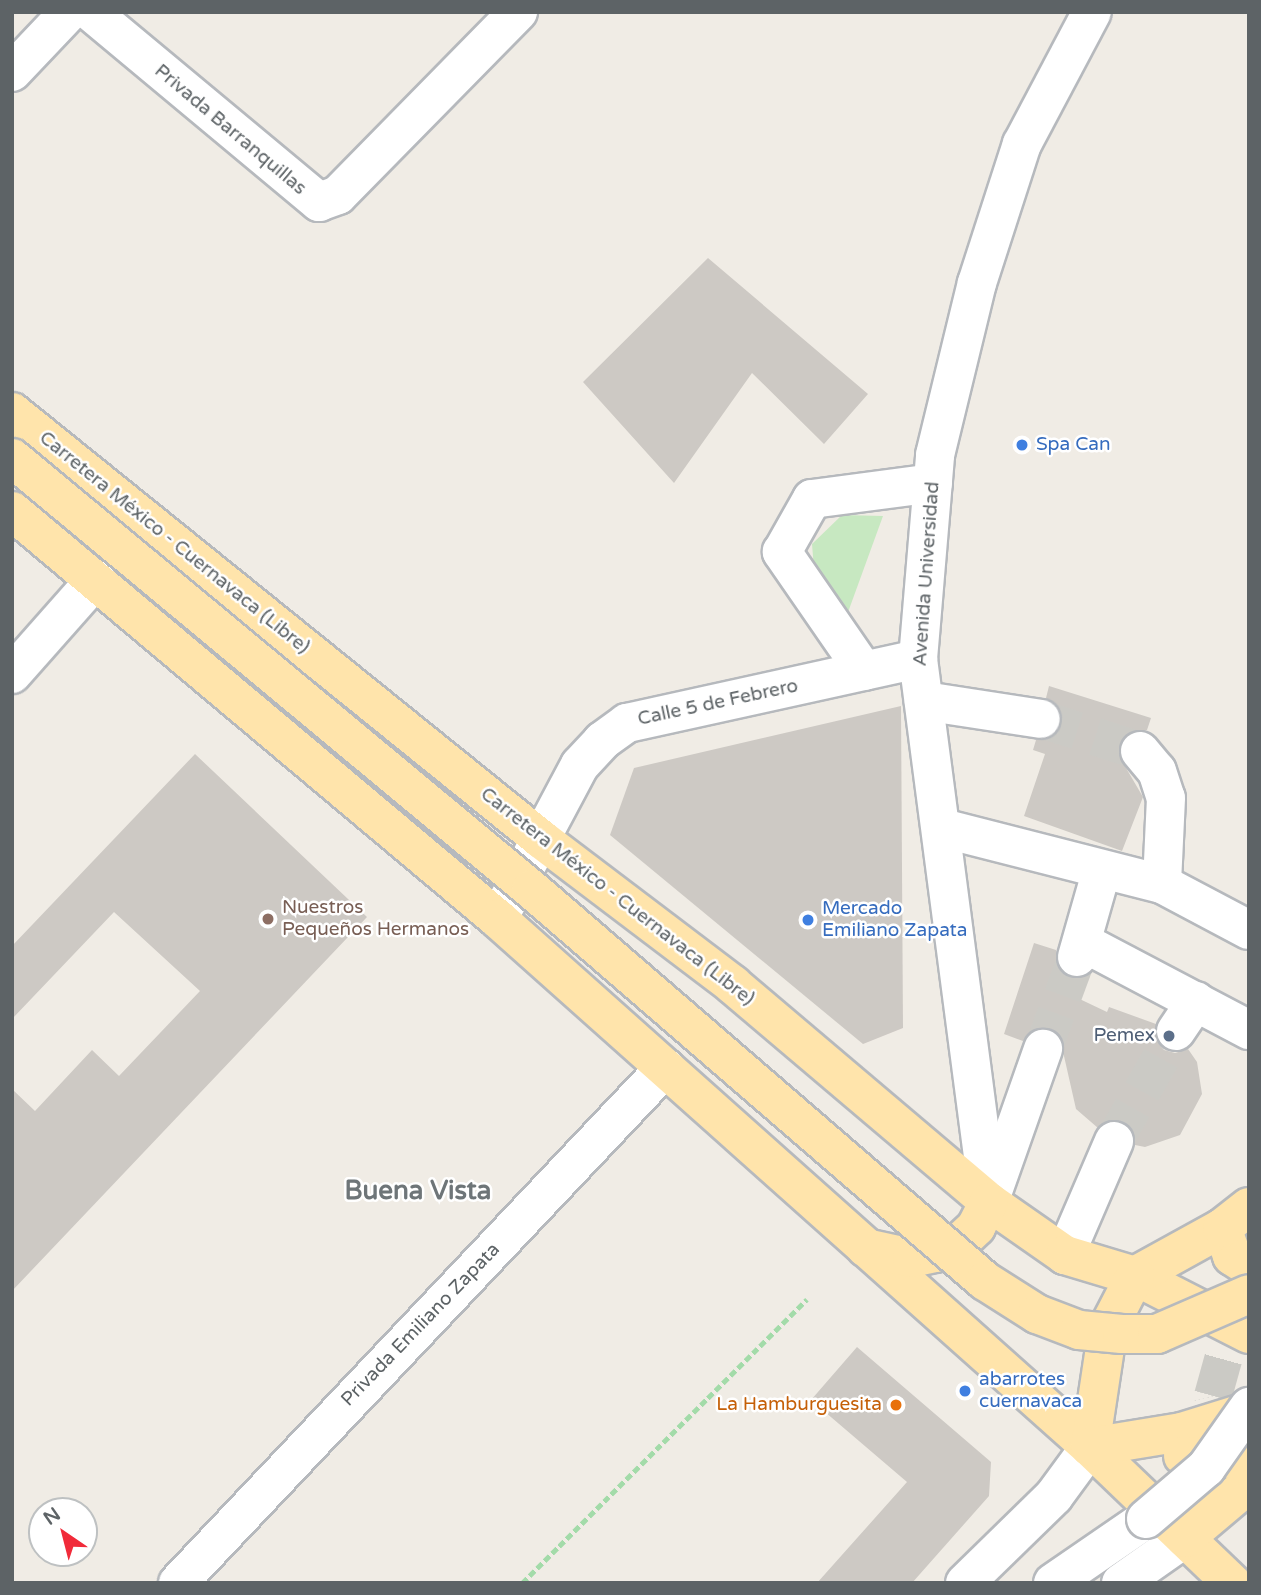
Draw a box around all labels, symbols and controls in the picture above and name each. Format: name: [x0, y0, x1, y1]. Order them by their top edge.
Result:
street label: Privada Barranquillas: [149, 60, 311, 200]
street label: Carretera México - Cuernavaca (Libre): [34, 427, 314, 659]
place label: Spa Can: [1036, 434, 1111, 456]
marker: Spa Can: [1014, 437, 1030, 453]
street label: Avenida Universidad: [909, 481, 945, 667]
street label: Calle 5 de Febrero: [636, 675, 800, 731]
street label: Carretera México - Cuernavaca (Libre): [476, 783, 758, 1011]
place label: Nuestros Pequeños Hermanos: [282, 897, 469, 941]
place label: Mercado Emiliano Zapata: [822, 898, 968, 942]
marker: Nuestros Pequeños Hermanos: [260, 911, 276, 927]
marker: Mercado Emiliano Zapata: [800, 912, 816, 928]
place label: Pemex: [1093, 1025, 1155, 1047]
marker: Pemex: [1161, 1028, 1177, 1044]
district label: Buena Vista: [345, 1175, 491, 1207]
street label: Privada Emiliano Zapata: [337, 1239, 505, 1411]
place label: abarrotes cuernavaca: [979, 1369, 1082, 1413]
marker: abarrotes cuernavaca: [957, 1383, 973, 1399]
place label: La Hamburguesita: [716, 1394, 882, 1416]
marker: La Hamburguesita: [888, 1397, 904, 1413]
north arrow: [28, 1497, 98, 1567]
text: N: [40, 1503, 65, 1530]

